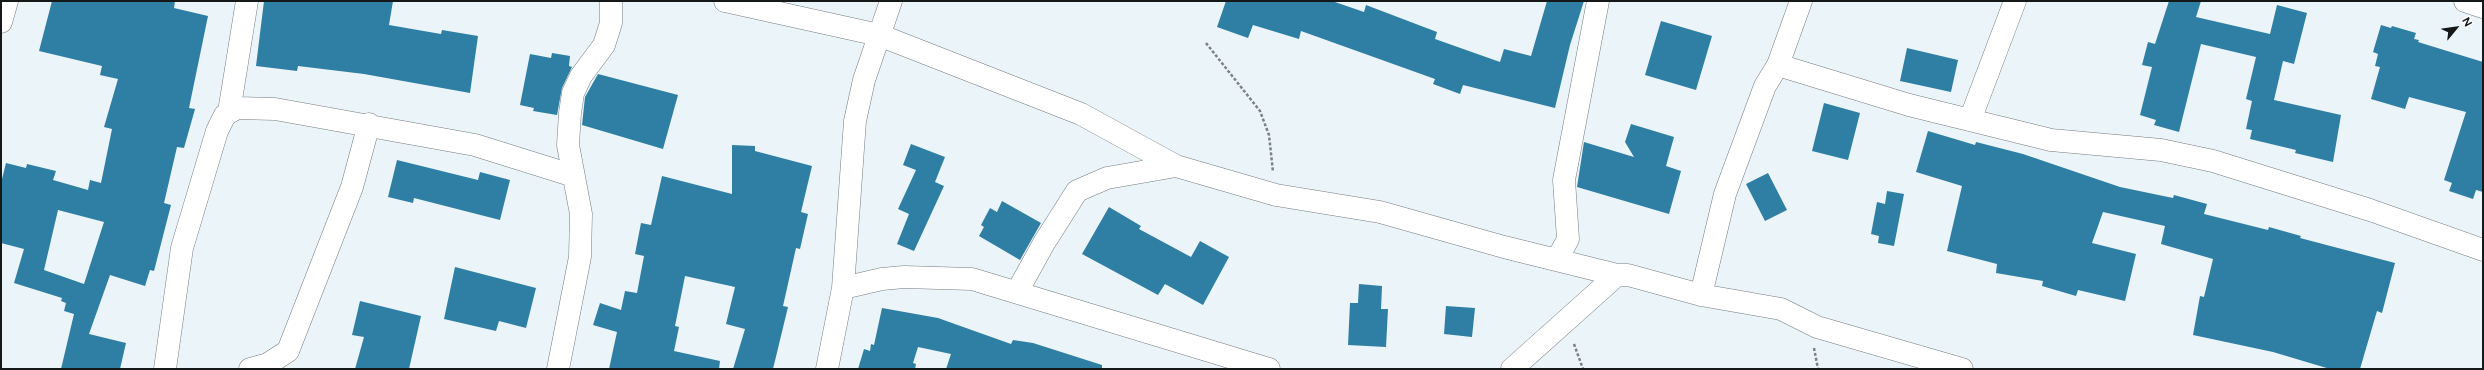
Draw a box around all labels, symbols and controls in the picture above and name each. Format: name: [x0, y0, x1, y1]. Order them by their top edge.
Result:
north arrow: [2436, 8, 2476, 48]
text: N: [2459, 15, 2475, 29]

